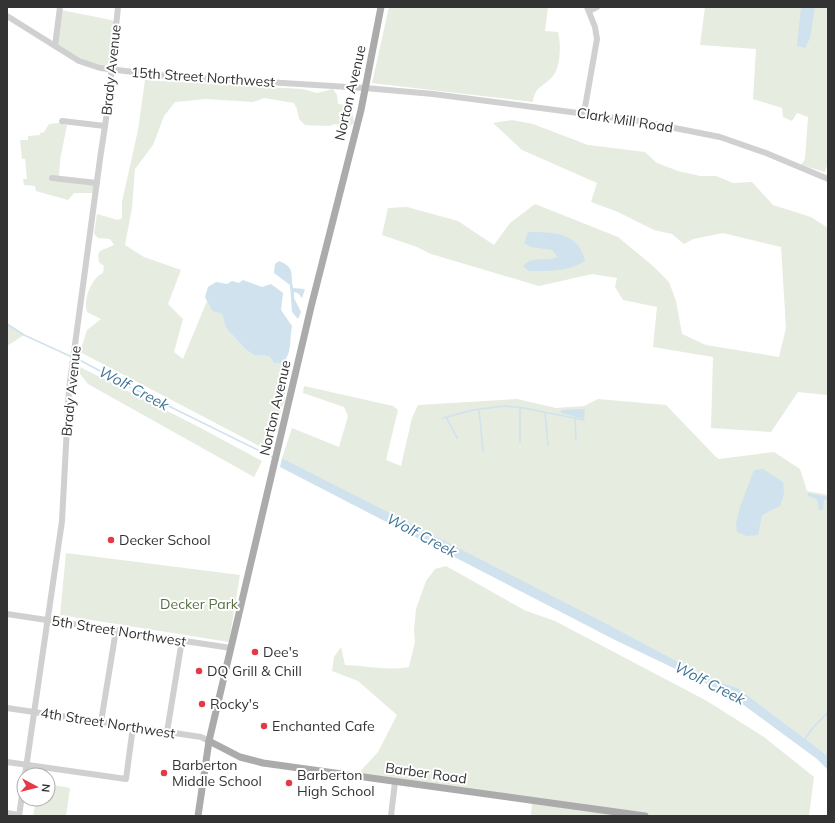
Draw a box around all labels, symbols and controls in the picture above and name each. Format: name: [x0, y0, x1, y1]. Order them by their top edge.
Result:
street label: Brady Avenue: [97, 24, 125, 116]
street label: Norton Avenue: [330, 44, 370, 142]
street label: 15th Street Northwest: [130, 63, 276, 91]
street label: Clark Mill Road: [576, 104, 674, 136]
street label: Brady Avenue: [57, 345, 85, 437]
street label: Norton Avenue: [255, 359, 295, 457]
water label: Wolf Creek: [96, 362, 173, 415]
water label: Wolf Creek: [384, 509, 461, 562]
place label: Decker School: [119, 531, 211, 549]
marker: Decker School: [106, 535, 116, 545]
park label: Decker Park: [160, 595, 239, 613]
street label: 5th Street Northwest: [50, 611, 188, 651]
place label: Dee's: [263, 643, 299, 661]
marker: Dee's: [250, 647, 260, 657]
water label: Wolf Creek: [672, 657, 750, 709]
place label: DQ Grill & Chill: [207, 662, 302, 680]
marker: DQ Grill & Chill: [194, 666, 204, 676]
place label: Rocky's: [210, 695, 259, 713]
marker: Rocky's: [197, 699, 207, 709]
street label: 4th Street Northwest: [39, 703, 177, 743]
place label: Enchanted Cafe: [272, 717, 375, 735]
marker: Enchanted Cafe: [259, 721, 269, 731]
place label: Barberton Middle School: [172, 756, 262, 790]
street label: Barber Road: [384, 758, 468, 788]
place label: Barberton High School: [297, 766, 375, 800]
north arrow: [16, 767, 56, 807]
marker: Barberton Middle School: [159, 768, 169, 778]
marker: Barberton High School: [284, 778, 294, 788]
text: N: [38, 783, 53, 793]

